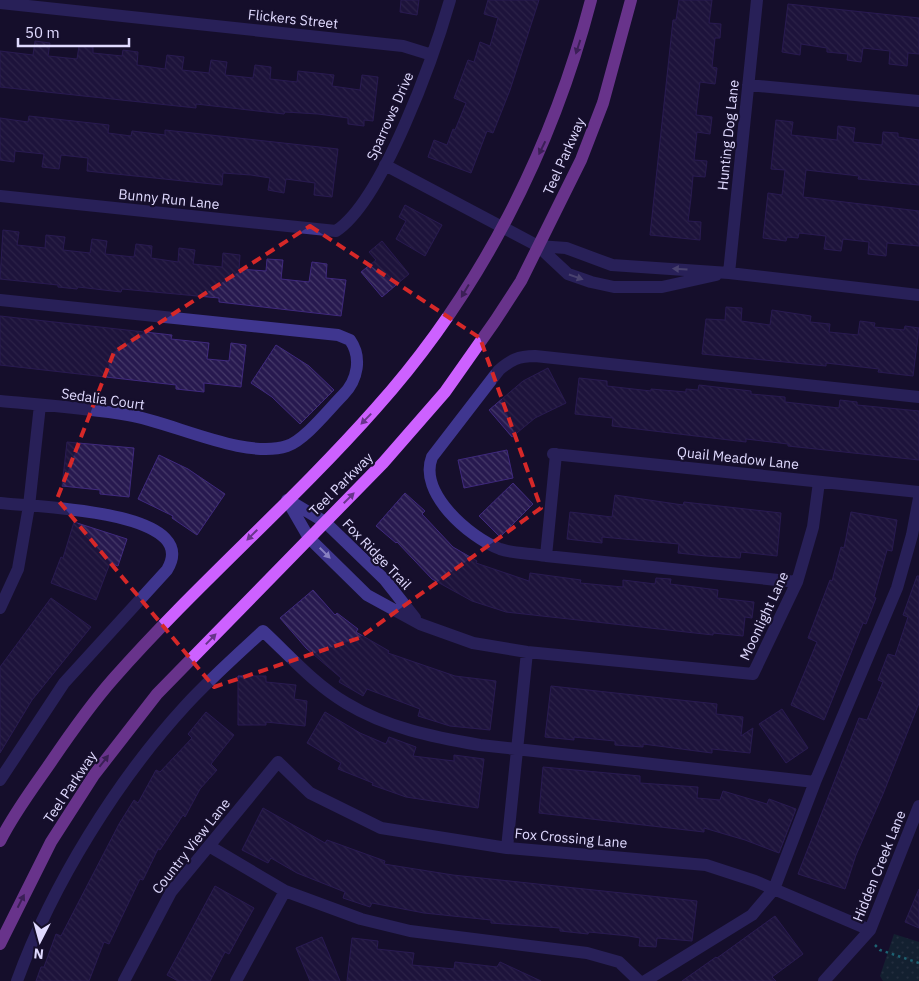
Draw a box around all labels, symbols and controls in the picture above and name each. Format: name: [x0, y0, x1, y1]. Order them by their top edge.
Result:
street label: Flickers Street: [247, 5, 339, 33]
scale bar: [18, 15, 129, 47]
text: 50 m: [25, 23, 60, 42]
one-way arrow: [574, 40, 582, 55]
street label: Sparrows Drive: [362, 69, 418, 163]
street label: Hunting Dog Lane: [713, 79, 743, 191]
street label: Teel Parkway: [539, 114, 589, 198]
one-way arrow: [538, 141, 546, 155]
street label: Bunny Run Lane: [118, 185, 221, 213]
one-way arrow: [672, 264, 688, 272]
one-way arrow: [569, 273, 584, 281]
one-way arrow: [460, 285, 470, 298]
street label: Sedalia Court: [60, 384, 146, 414]
one-way arrow: [360, 413, 372, 425]
street label: Quail Meadow Lane: [676, 443, 800, 473]
street label: Teel Parkway: [305, 448, 377, 520]
one-way arrow: [343, 492, 355, 504]
street label: Fox Ridge Trail: [339, 515, 415, 593]
one-way arrow: [246, 529, 258, 541]
one-way arrow: [319, 547, 331, 559]
street label: Moonlight Lane: [736, 568, 793, 663]
one-way arrow: [205, 633, 217, 645]
street label: Teel Parkway: [39, 748, 101, 826]
one-way arrow: [99, 755, 110, 768]
street label: Country View Lane: [148, 794, 234, 898]
street label: Hidden Creek Lane: [848, 807, 910, 924]
street label: Fox Crossing Lane: [514, 824, 628, 852]
one-way arrow: [17, 893, 25, 908]
north arrow: [15, 916, 65, 966]
text: N: [33, 944, 45, 963]

